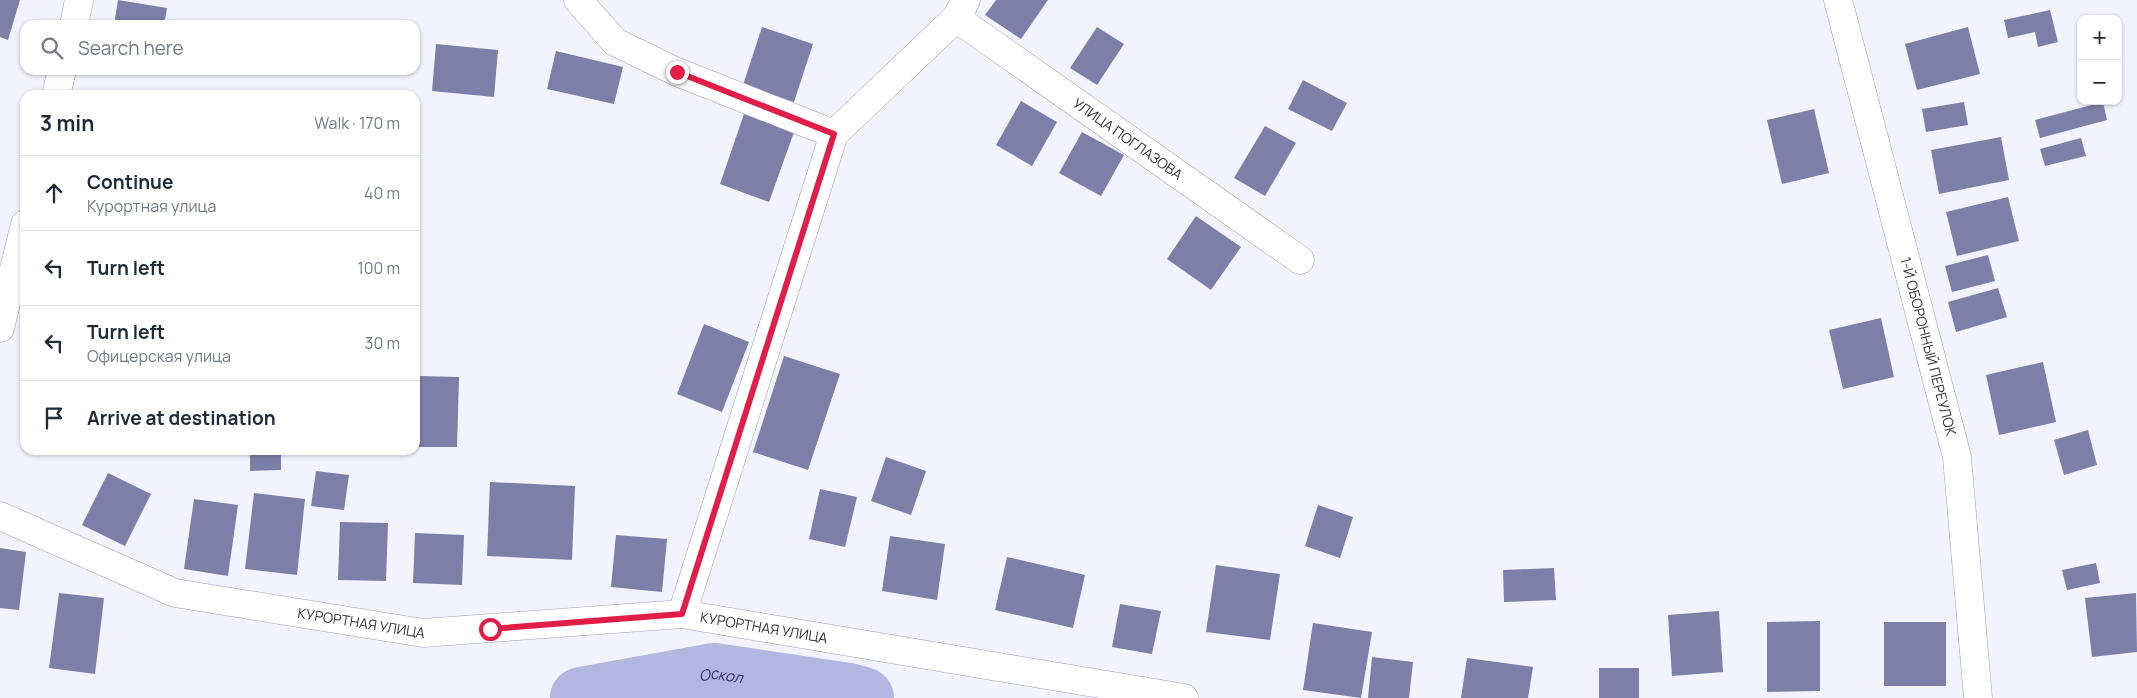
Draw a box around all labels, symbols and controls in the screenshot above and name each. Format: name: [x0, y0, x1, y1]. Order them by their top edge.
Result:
map controls: [2077, 15, 2122, 105]
button: +: [2077, 15, 2122, 60]
search box: [20, 20, 420, 75]
icon: search: [38, 34, 66, 62]
text: Search here: [78, 35, 184, 61]
button: −: [2077, 60, 2122, 105]
route end: [666, 61, 689, 84]
street label: УЛИЦА ПОГЛАЗОВА: [1069, 93, 1187, 184]
text: 3 min: [40, 109, 94, 137]
text: Walk · 170 m: [314, 112, 400, 134]
text: Continue: [87, 169, 173, 195]
icon: ahead: [40, 179, 68, 207]
text: 40 m: [364, 182, 400, 204]
text: Курортная улица: [87, 195, 216, 217]
icon: left: [40, 254, 68, 282]
text: Turn left: [87, 255, 165, 281]
street label: 1-Й ОБОРОННЫЙ ПЕРЕУЛОК: [1896, 255, 1961, 438]
text: 100 m: [357, 257, 400, 279]
text: Turn left: [87, 319, 165, 345]
icon: left: [40, 329, 68, 357]
text: 30 m: [365, 332, 400, 354]
text: Офицерская улица: [87, 345, 231, 367]
icon: arrive: [40, 404, 68, 432]
text: Arrive at destination: [87, 405, 276, 431]
street label: КУРОРТНАЯ УЛИЦА: [296, 603, 427, 642]
street label: КУРОРТНАЯ УЛИЦА: [699, 607, 829, 647]
route start: [479, 618, 502, 641]
water label: Оскол: [697, 662, 745, 688]

